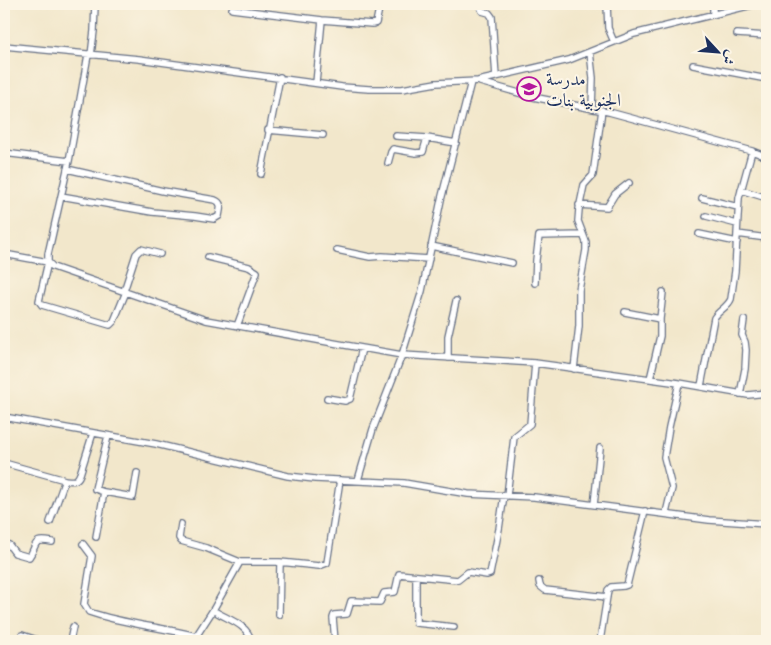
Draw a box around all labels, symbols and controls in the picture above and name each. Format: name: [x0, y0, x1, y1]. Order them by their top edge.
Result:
north arrow: [694, 28, 744, 78]
text: ش: [719, 48, 738, 67]
place label: مدرسة الجنوبية بنات: [546, 71, 621, 111]
school or university icon: مدرسة الجنوبية بنات: [516, 76, 542, 102]

